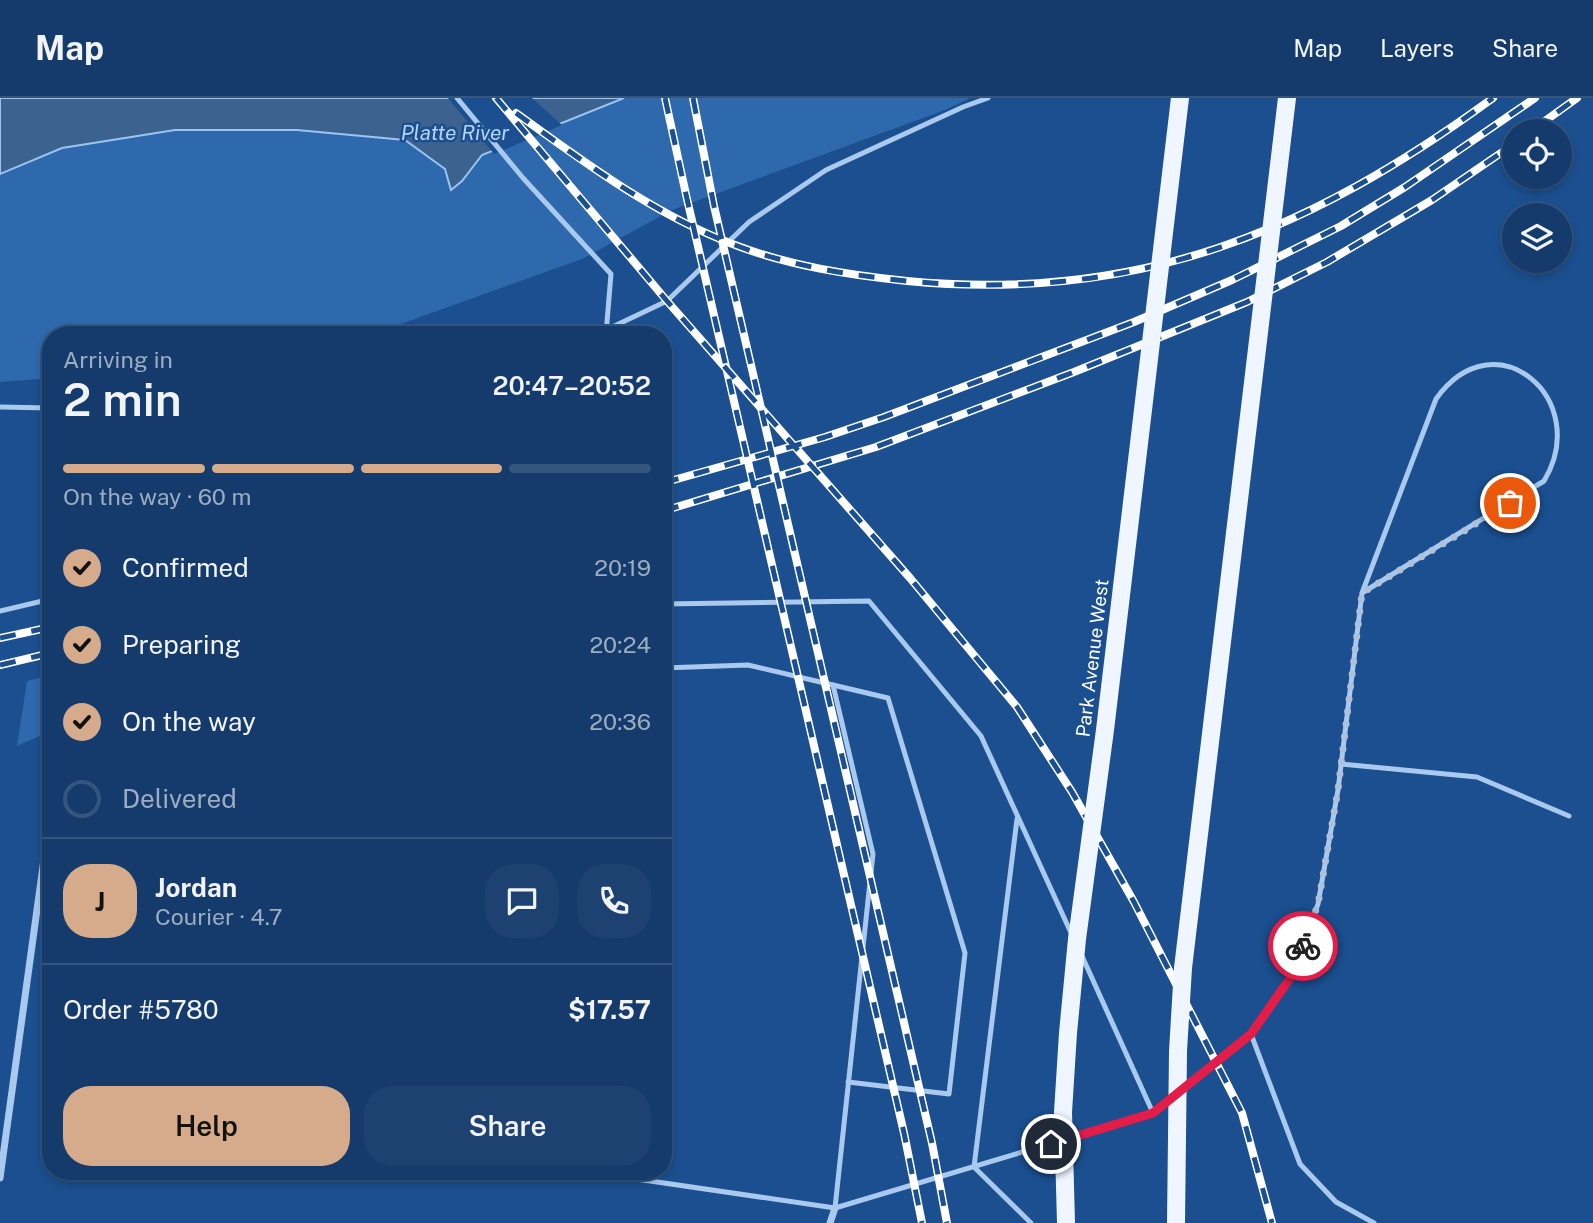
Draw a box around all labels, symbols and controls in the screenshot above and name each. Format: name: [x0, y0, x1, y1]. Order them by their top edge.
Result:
text: Map: [35, 29, 104, 67]
text: Map: [1293, 34, 1342, 62]
text: Layers: [1380, 34, 1454, 62]
text: Share: [1492, 34, 1558, 62]
map controls: [1502, 119, 1572, 273]
button: locate: [1502, 119, 1572, 189]
water label: Platte River: [401, 120, 510, 145]
button: layers: [1502, 203, 1572, 273]
text: Arriving in: [63, 346, 173, 373]
text: 20:47–20:52: [492, 370, 651, 401]
text: 2 min: [63, 372, 182, 426]
pin: [1480, 473, 1540, 533]
text: On the way · 60 m: [63, 483, 251, 510]
icon: bag: [1491, 484, 1529, 522]
icon: check: [63, 549, 101, 587]
text: Confirmed: [122, 552, 249, 583]
text: 20:19: [594, 554, 651, 581]
street label: Park Avenue West: [1071, 578, 1113, 738]
icon: check: [63, 626, 101, 664]
text: Preparing: [122, 629, 241, 660]
text: 20:24: [589, 631, 651, 658]
icon: check: [63, 703, 101, 741]
text: On the way: [122, 706, 256, 737]
text: 20:36: [589, 708, 651, 735]
text: Delivered: [122, 783, 237, 814]
button: chat: [485, 864, 559, 938]
button: phone: [577, 864, 651, 938]
text: Jordan: [155, 872, 237, 903]
text: J: [95, 886, 105, 917]
text: Courier · 4.7: [155, 903, 283, 930]
courier: [1268, 911, 1338, 981]
icon: bike: [1284, 927, 1322, 965]
text: Order #5780: [63, 994, 219, 1025]
text: $17.57: [568, 994, 651, 1025]
button: Help: [63, 1086, 350, 1166]
button: Share: [364, 1086, 651, 1166]
pin: [1021, 1114, 1081, 1174]
icon: home: [1032, 1125, 1070, 1163]

